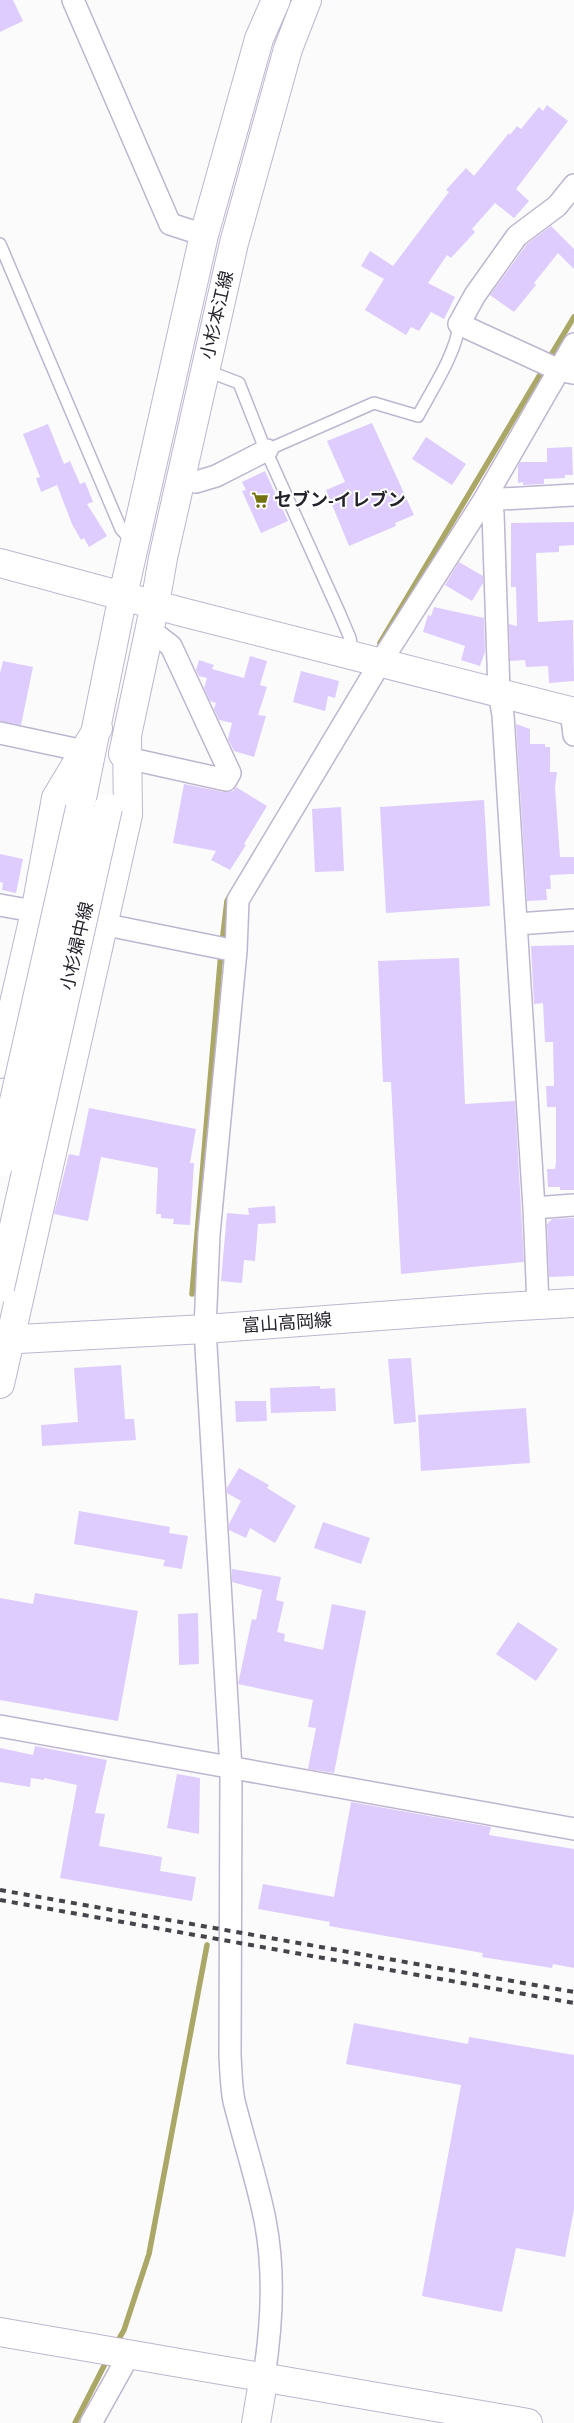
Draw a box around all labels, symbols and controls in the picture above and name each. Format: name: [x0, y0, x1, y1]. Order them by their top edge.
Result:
street label: 小杉本江線: [196, 269, 238, 361]
place label: セブン-イレブン: [274, 489, 406, 511]
supermarket icon: セブン-イレブン: [250, 490, 270, 510]
street label: 小杉婦中線: [56, 900, 98, 992]
street label: 富山高岡線: [241, 1309, 333, 1337]

